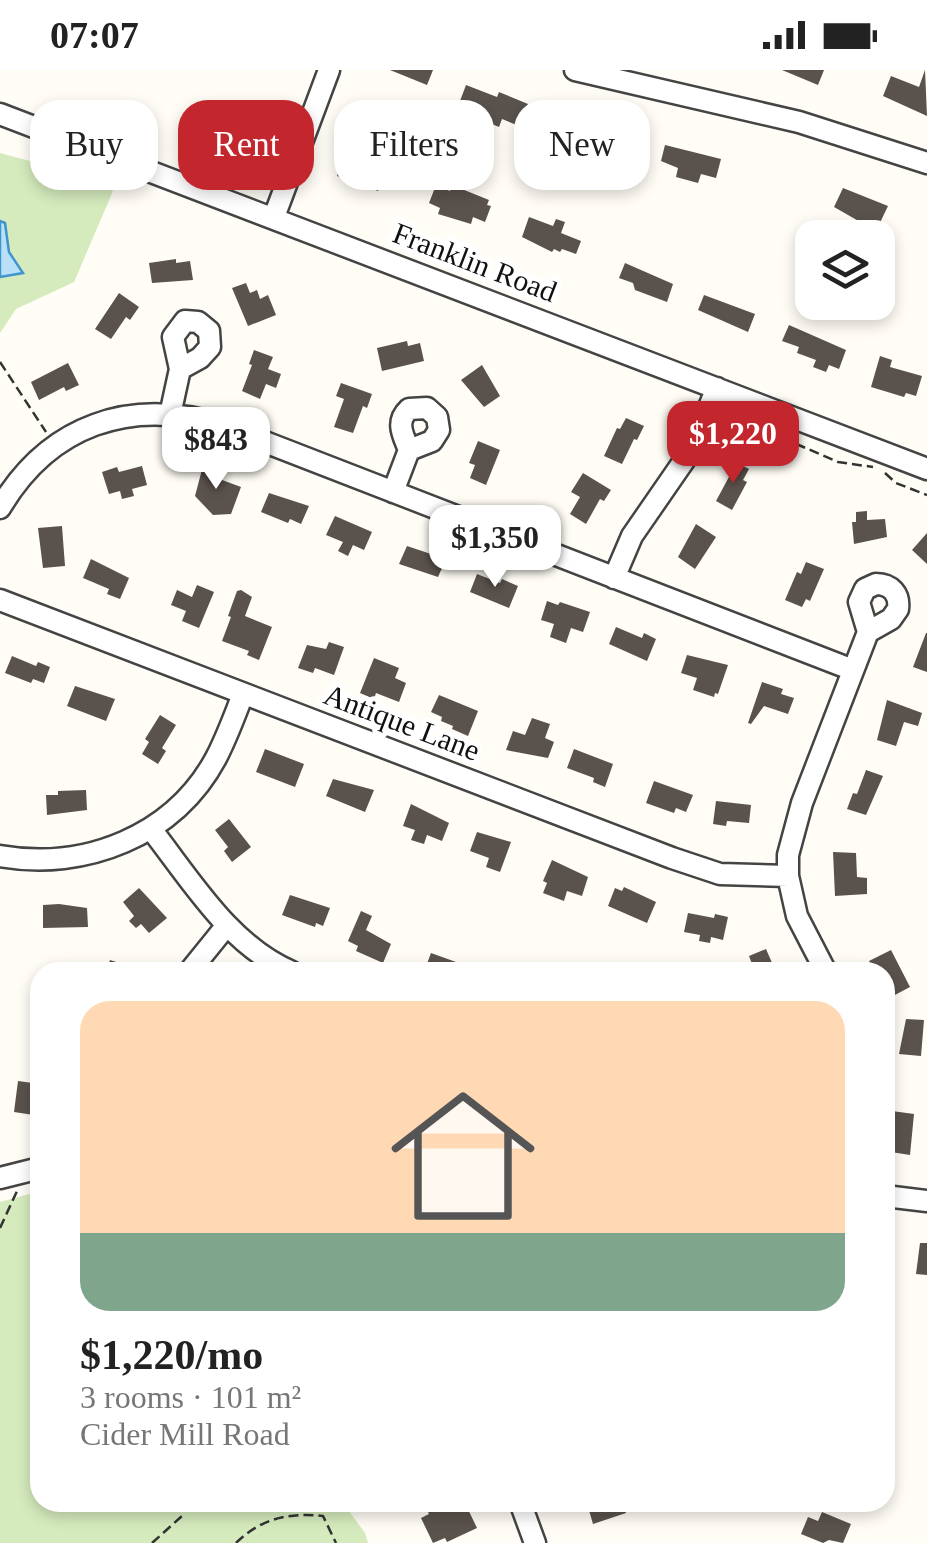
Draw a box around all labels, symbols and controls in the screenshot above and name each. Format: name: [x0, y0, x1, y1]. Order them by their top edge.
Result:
text: 07:07: [50, 14, 139, 56]
chip: Buy: [30, 100, 158, 190]
chip: Rent: [178, 100, 314, 190]
chip: Filters: [334, 100, 494, 190]
chip: New: [514, 100, 650, 190]
street label: Franklin Road: [389, 216, 561, 308]
map controls: [795, 220, 895, 320]
button: layers: [795, 220, 895, 320]
pin: $1,220: [652, 401, 814, 486]
pin: $843: [157, 407, 275, 492]
text: $1,220: [689, 415, 777, 451]
text: $843: [184, 421, 248, 457]
pin: $1,350: [414, 505, 576, 590]
text: $1,350: [451, 519, 539, 555]
street label: Antique Lane: [319, 677, 485, 767]
icon: home: [373, 1066, 553, 1246]
text: $1,220/mo: [80, 1332, 263, 1378]
text: 3 rooms · 101 m²: [80, 1379, 301, 1415]
text: Cider Mill Road: [80, 1416, 290, 1452]

